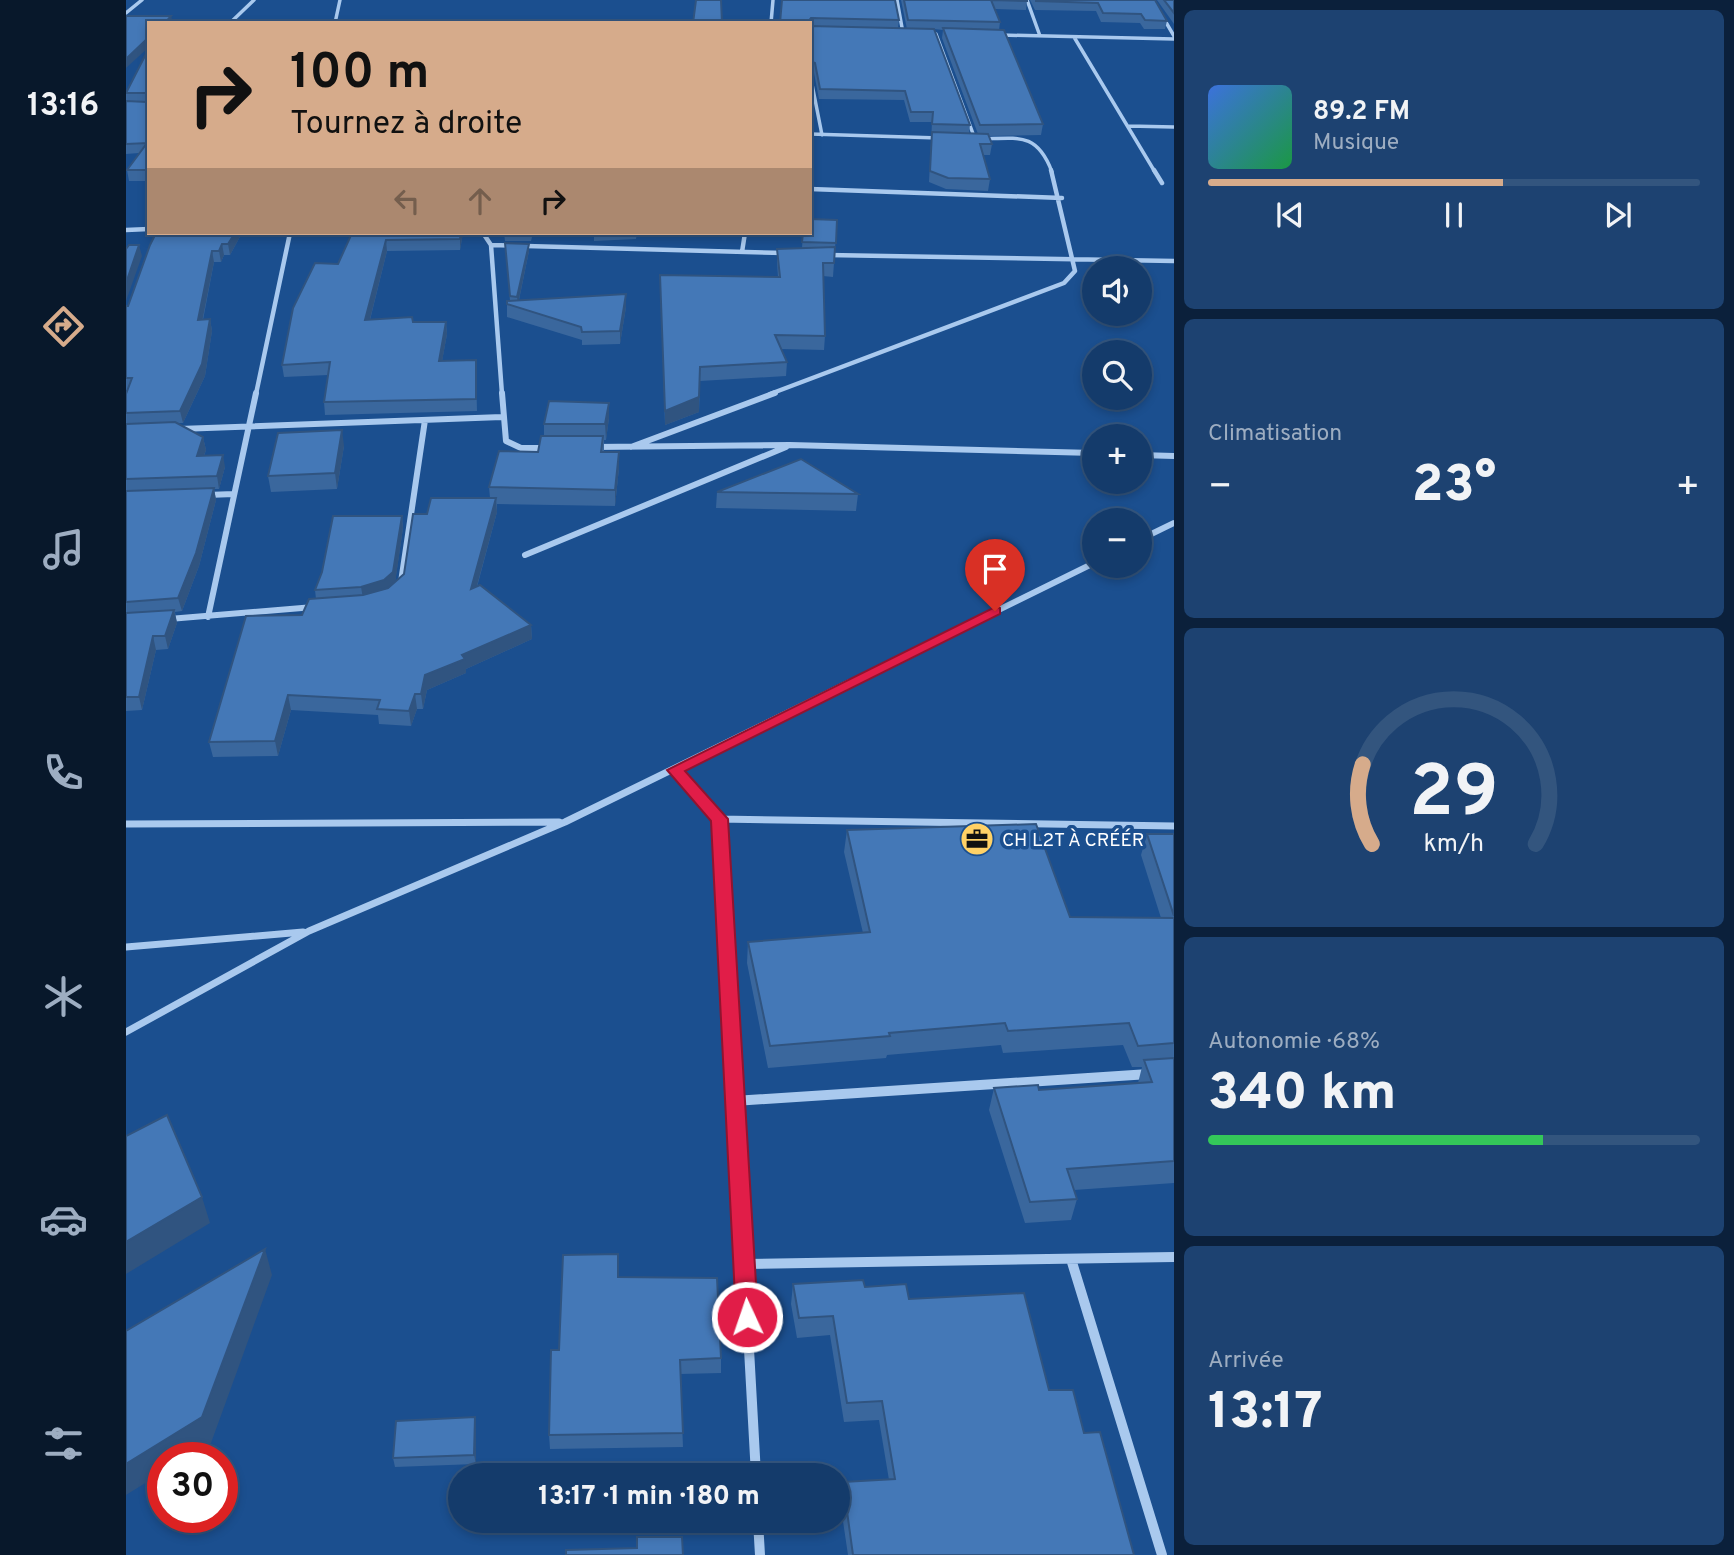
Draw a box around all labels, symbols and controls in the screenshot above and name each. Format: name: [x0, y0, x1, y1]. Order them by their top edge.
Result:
text: 100 m: [290, 44, 429, 106]
icon: right: [175, 49, 266, 140]
text: 13:16: [27, 87, 99, 127]
text: 89.2 FM: [1313, 96, 1410, 129]
text: Tournez à droite: [290, 105, 522, 145]
text: Musique: [1313, 129, 1399, 158]
icon: left: [388, 182, 426, 220]
icon: ahead: [461, 182, 499, 220]
icon: right: [534, 182, 572, 220]
icon: previous: [1271, 196, 1309, 234]
icon: pause: [1435, 196, 1473, 234]
icon: next: [1599, 196, 1637, 234]
map controls: [1082, 256, 1152, 578]
button: sound: [1082, 256, 1152, 326]
icon: directions: [39, 302, 88, 351]
button: search: [1082, 340, 1152, 410]
text: Climatisation: [1208, 420, 1342, 449]
button: +: [1082, 424, 1152, 494]
text: 23°: [1412, 454, 1496, 520]
text: −: [1208, 464, 1233, 513]
text: +: [1675, 464, 1700, 513]
button: −: [1082, 508, 1152, 578]
icon: music: [39, 525, 88, 574]
pin: [965, 539, 1025, 611]
icon: arrive: [976, 550, 1014, 588]
icon: phone: [39, 748, 88, 797]
text: 29: [1409, 750, 1499, 842]
office icon: CH L2T À CRÉÉR: [958, 820, 996, 858]
place label: CH L2T À CRÉÉR: [1002, 828, 1144, 853]
text: km/h: [1424, 828, 1484, 860]
icon: climate: [39, 972, 88, 1021]
text: Autonomie · 68%: [1208, 1028, 1380, 1057]
text: 340 km: [1208, 1062, 1396, 1128]
icon: car: [39, 1195, 88, 1244]
position arrow: [710, 1280, 784, 1354]
text: Arrivée: [1208, 1347, 1284, 1376]
text: 13:17: [1208, 1381, 1323, 1447]
icon: filters: [39, 1419, 88, 1468]
speed limit sign: 30: [147, 1442, 238, 1533]
text: 13:17 · 1 min · 180 m: [538, 1481, 760, 1514]

